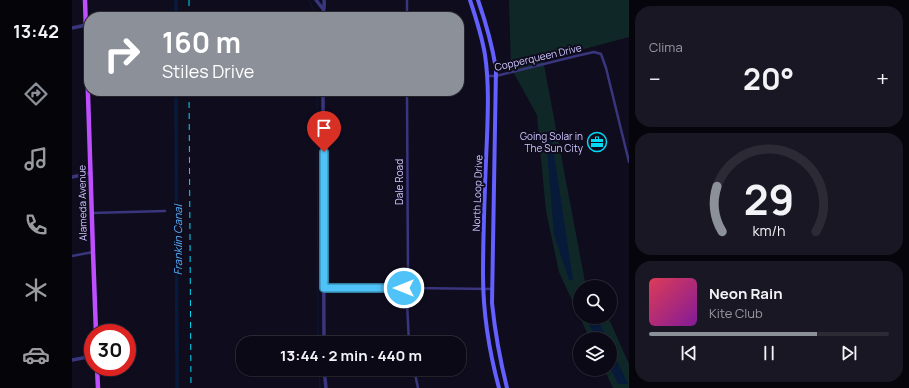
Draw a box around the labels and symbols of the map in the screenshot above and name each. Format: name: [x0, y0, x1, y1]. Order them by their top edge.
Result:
street label: Copperqueen Drive: [493, 40, 583, 74]
pin: [307, 111, 341, 152]
place label: Going Solar in The Sun City: [520, 129, 584, 155]
office icon: Going Solar in The Sun City: [586, 131, 608, 153]
street label: North Loop Drive: [469, 154, 485, 231]
street label: Dale Road: [392, 159, 406, 205]
street label: Alameda Avenue: [74, 165, 90, 241]
water label: Franklin Canal: [170, 203, 185, 275]
position arrow: [383, 267, 425, 309]
speed limit sign: 30: [84, 324, 136, 376]

